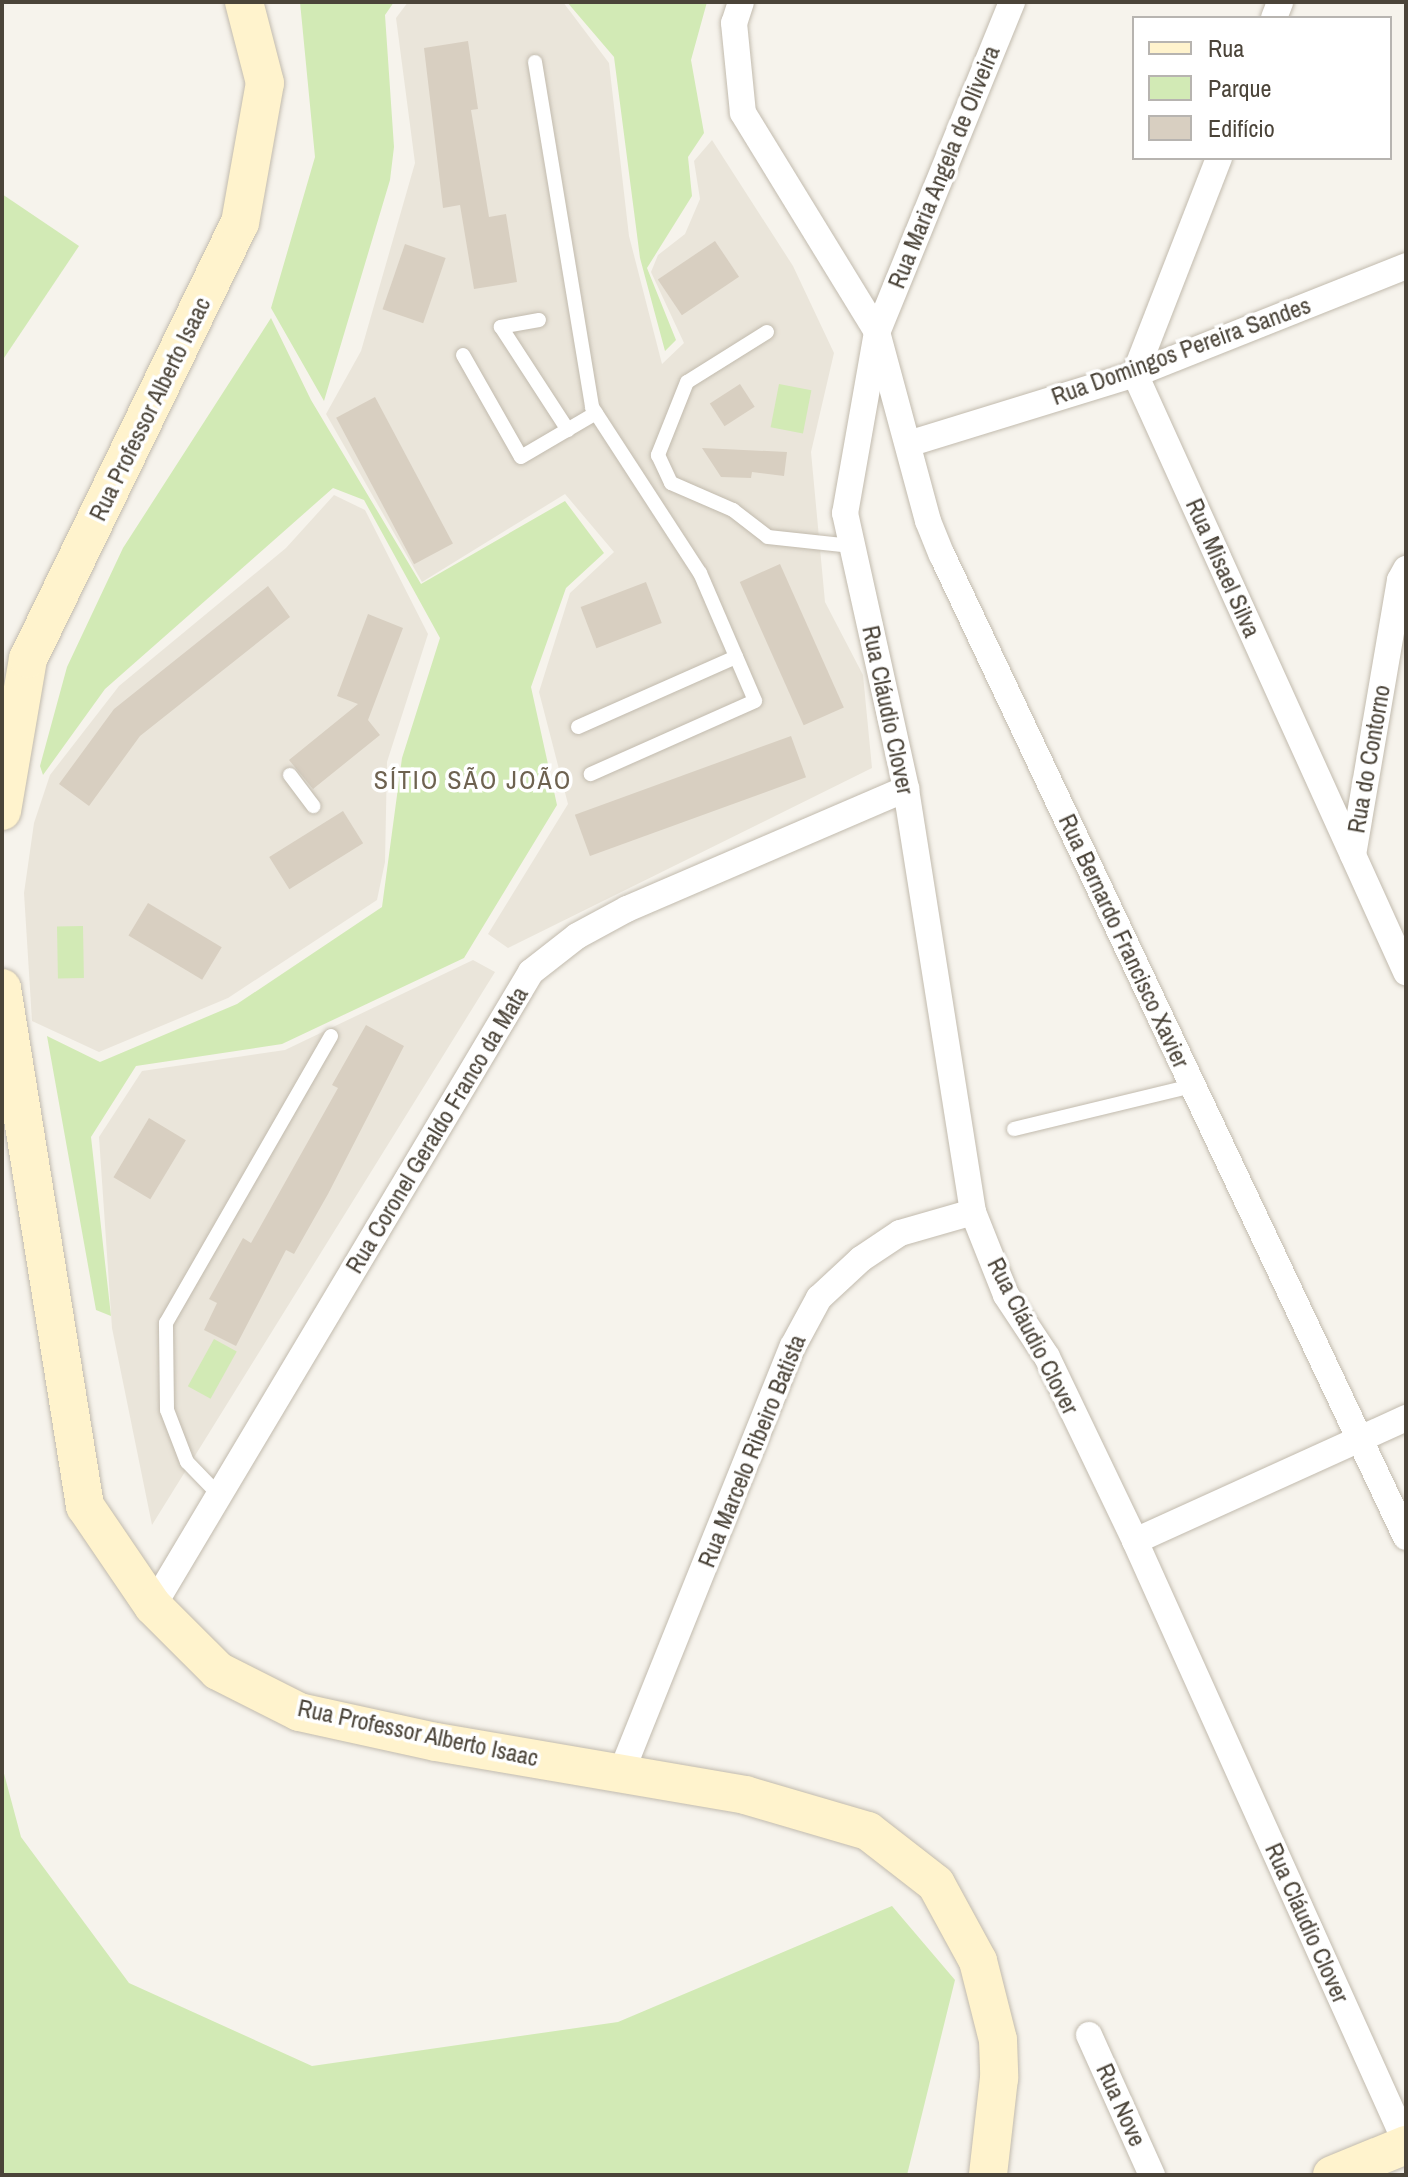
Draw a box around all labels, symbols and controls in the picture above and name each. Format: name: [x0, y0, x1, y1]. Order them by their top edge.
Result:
legend: [1132, 16, 1392, 160]
text: Rua: [1208, 32, 1244, 64]
street label: Rua Maria Angela de Oliveira: [882, 41, 1006, 293]
text: Parque: [1208, 72, 1271, 104]
text: Edifício: [1208, 112, 1275, 144]
street label: Rua Domingos Pereira Sandes: [1048, 291, 1314, 411]
street label: Rua Professor Alberto Isaac: [83, 292, 217, 526]
street label: Rua Misael Silva: [1180, 494, 1266, 642]
street label: Rua Cláudio Clover: [856, 623, 920, 797]
street label: Rua do Contorno: [1342, 683, 1396, 835]
district label: SÍTIO SÃO JOÃO: [374, 764, 572, 796]
street label: Rua Bernardo Francisco Xavier: [1053, 810, 1195, 1072]
street label: Rua Coronel Geraldo Franco da Mata: [340, 981, 534, 1279]
street label: Rua Cláudio Clover: [981, 1253, 1085, 1419]
street label: Rua Marcelo Ribeiro Batista: [692, 1330, 812, 1572]
street label: Rua Professor Alberto Isaac: [295, 1693, 541, 1773]
street label: Rua Cláudio Clover: [1259, 1839, 1355, 2007]
street label: Rua Nove: [1090, 2059, 1152, 2151]

